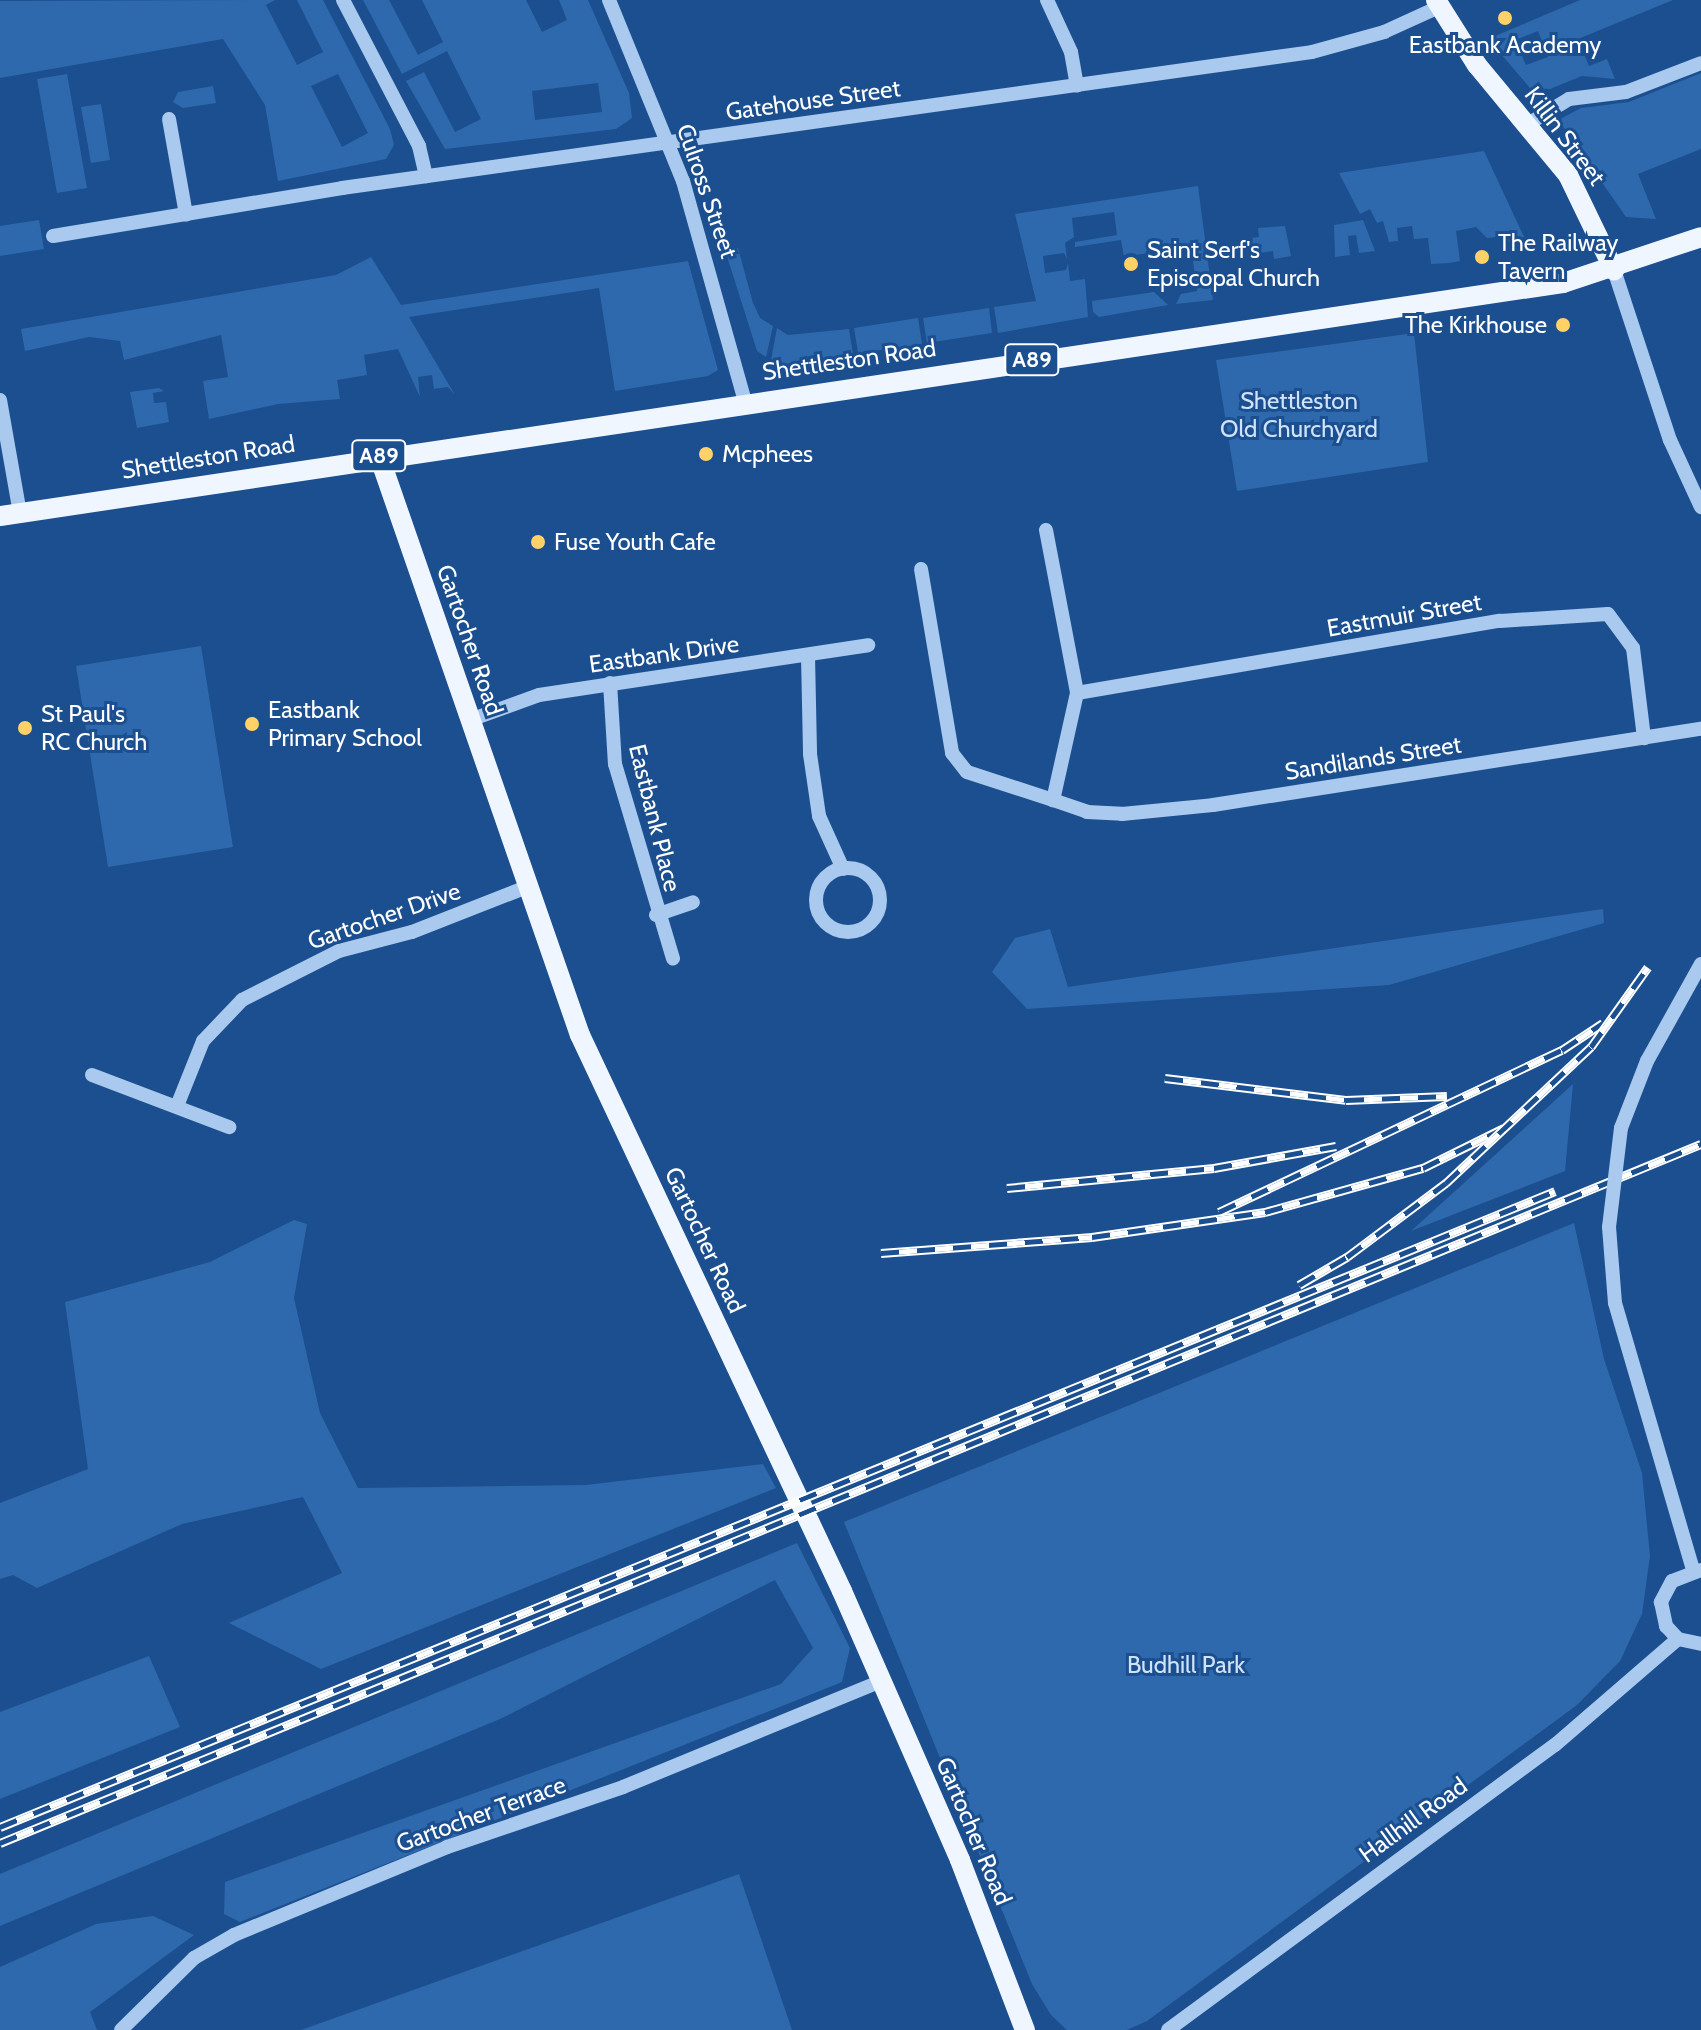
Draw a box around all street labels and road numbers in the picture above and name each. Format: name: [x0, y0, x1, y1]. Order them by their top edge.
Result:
street label: Gatehouse Street: [724, 74, 902, 126]
street label: Killin Street: [1519, 81, 1611, 191]
street label: Culross Street: [671, 120, 743, 262]
street label: Shettleston Road: [760, 334, 938, 386]
road number: A89: [1004, 342, 1060, 378]
street label: Shettleston Road: [119, 429, 297, 485]
road number: A89: [351, 438, 407, 474]
street label: Gartocher Road: [431, 561, 509, 719]
street label: Eastmuir Street: [1325, 587, 1483, 643]
street label: Eastbank Drive: [587, 629, 741, 679]
street label: Sandilands Street: [1283, 730, 1463, 786]
street label: Eastbank Place: [623, 741, 687, 895]
street label: Gartocher Drive: [304, 876, 464, 956]
street label: Gartocher Road: [659, 1162, 751, 1318]
street label: Gartocher Road: [930, 1753, 1018, 1909]
street label: Gartocher Terrace: [392, 1770, 570, 1858]
street label: Hallhill Road: [1353, 1771, 1473, 1869]

